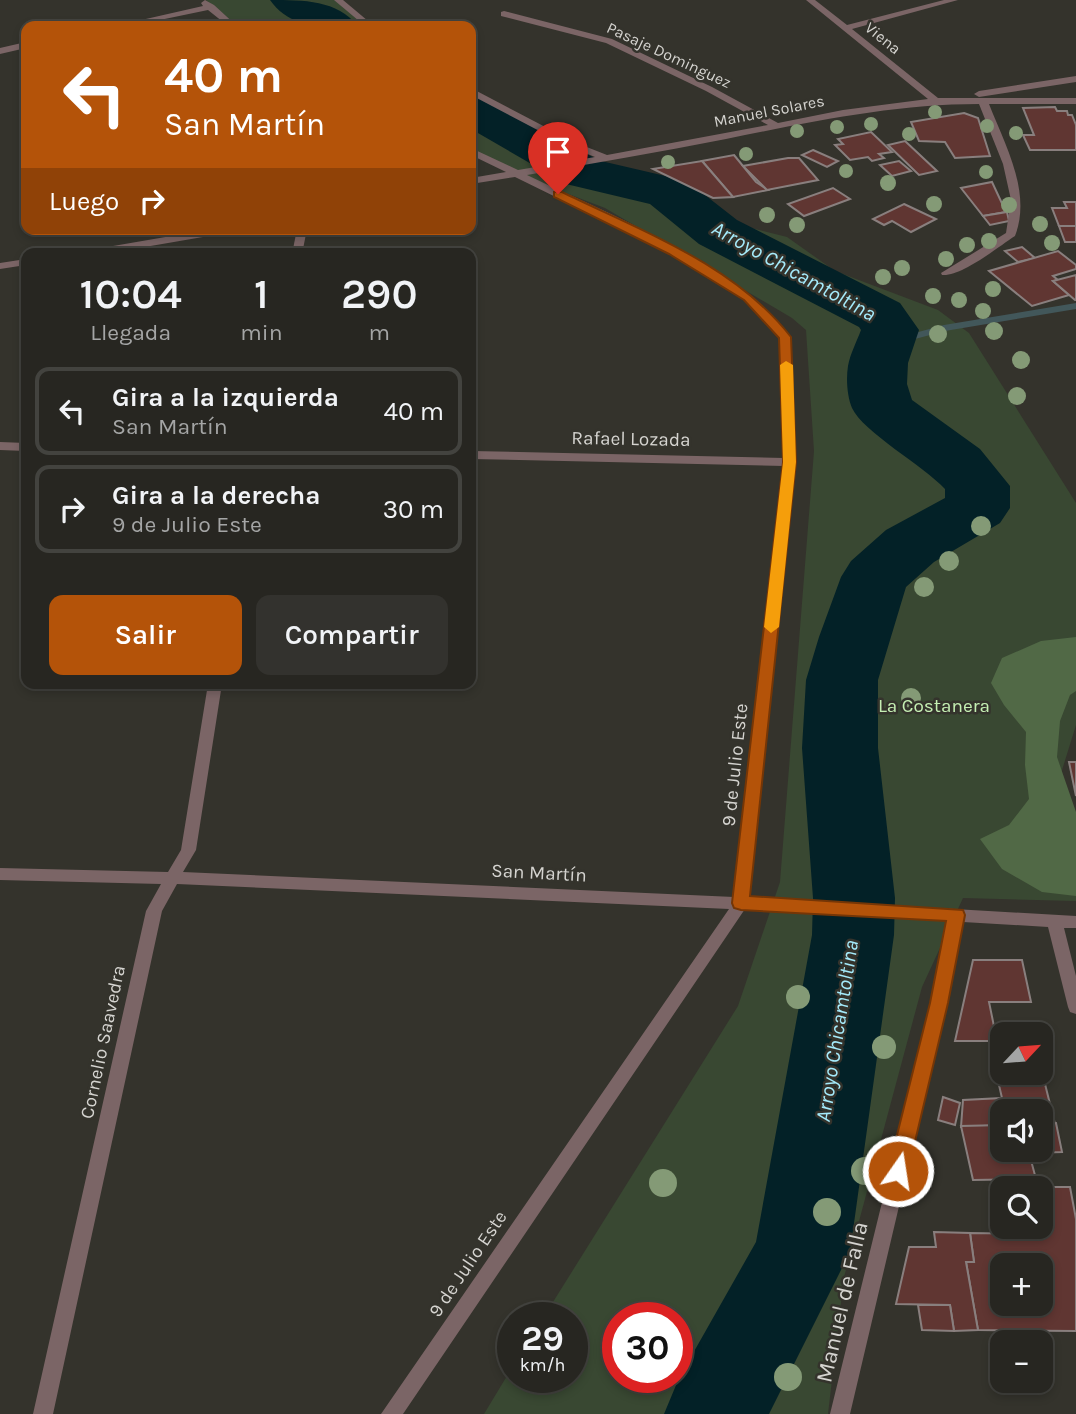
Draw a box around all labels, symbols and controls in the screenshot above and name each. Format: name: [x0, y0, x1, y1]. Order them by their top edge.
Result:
street label: Pasaje Dominguez: [604, 18, 734, 92]
street label: Viena: [861, 18, 905, 58]
text: 40 m: [164, 47, 283, 104]
icon: left: [49, 49, 140, 140]
street label: Manuel Solares: [712, 91, 826, 131]
text: San Martín: [164, 106, 325, 143]
pin: [528, 122, 588, 194]
icon: arrive: [539, 133, 577, 171]
icon: right: [133, 182, 171, 220]
text: Luego: [49, 186, 119, 217]
water label: Arroyo Chicamtoltina: [708, 216, 880, 326]
text: 10:04: [79, 269, 182, 319]
text: 1: [254, 269, 269, 319]
text: 290: [341, 269, 418, 319]
text: Llegada: [90, 319, 171, 346]
text: min: [240, 319, 283, 346]
text: m: [368, 319, 390, 346]
text: Gira a la izquierda: [112, 382, 339, 413]
icon: left: [53, 392, 91, 430]
text: 40 m: [384, 396, 444, 427]
text: San Martín: [112, 413, 228, 440]
street label: Rafael Lozada: [571, 427, 691, 451]
text: Gira a la derecha: [112, 480, 321, 511]
icon: right: [53, 490, 91, 528]
text: 30 m: [383, 494, 444, 525]
text: 9 de Julio Este: [112, 511, 262, 538]
button: Salir: [49, 595, 242, 675]
button: Compartir: [256, 595, 448, 675]
park label: La Costanera: [878, 695, 990, 717]
street label: 9 de Julio Este: [718, 702, 752, 828]
street label: San Martín: [491, 860, 587, 886]
water label: Arroyo Chicamtoltina: [811, 938, 863, 1124]
street label: Cornelio Saavedra: [76, 963, 130, 1121]
north arrow: [990, 1022, 1054, 1085]
map controls: [990, 1022, 1053, 1393]
button: sound: [990, 1099, 1053, 1162]
position arrow: [861, 1134, 935, 1208]
button: search: [990, 1176, 1053, 1239]
street label: 9 de Julio Este: [424, 1207, 512, 1321]
street label: Manuel de Falla: [810, 1219, 874, 1385]
button: +: [990, 1253, 1053, 1316]
speed limit sign: 30: [602, 1302, 693, 1393]
text: 29: [521, 1318, 564, 1359]
button: −: [990, 1330, 1053, 1393]
text: km/h: [520, 1354, 565, 1376]

